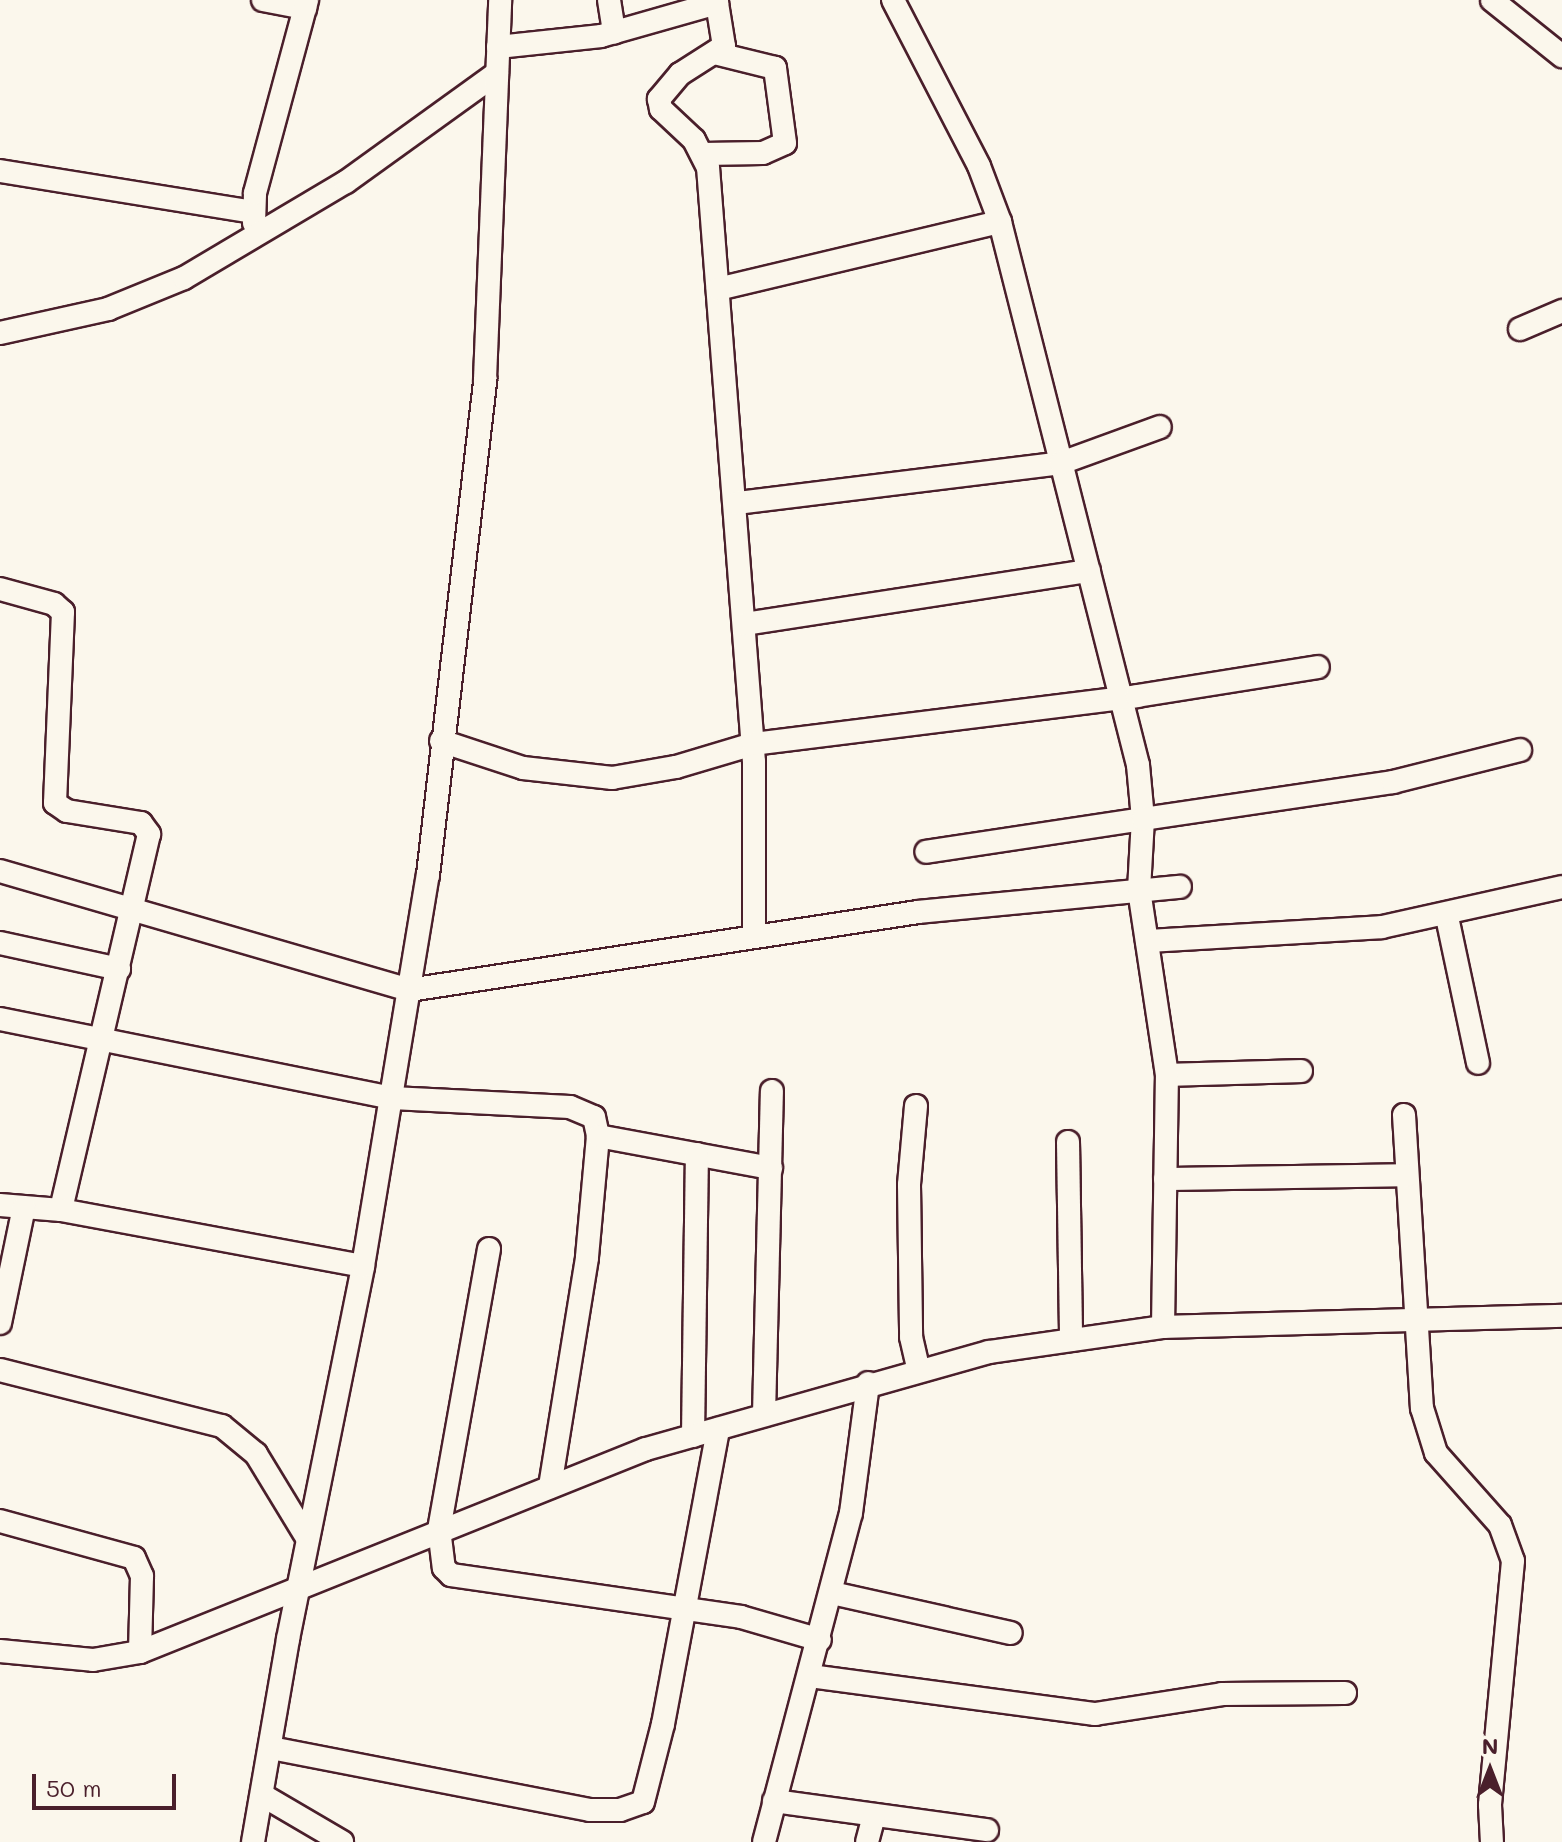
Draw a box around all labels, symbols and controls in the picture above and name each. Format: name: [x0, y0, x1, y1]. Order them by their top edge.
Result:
north arrow: [1450, 1730, 1530, 1810]
text: N: [1482, 1731, 1498, 1760]
scale bar: [36, 1758, 180, 1808]
text: 50 m: [46, 1772, 102, 1803]

